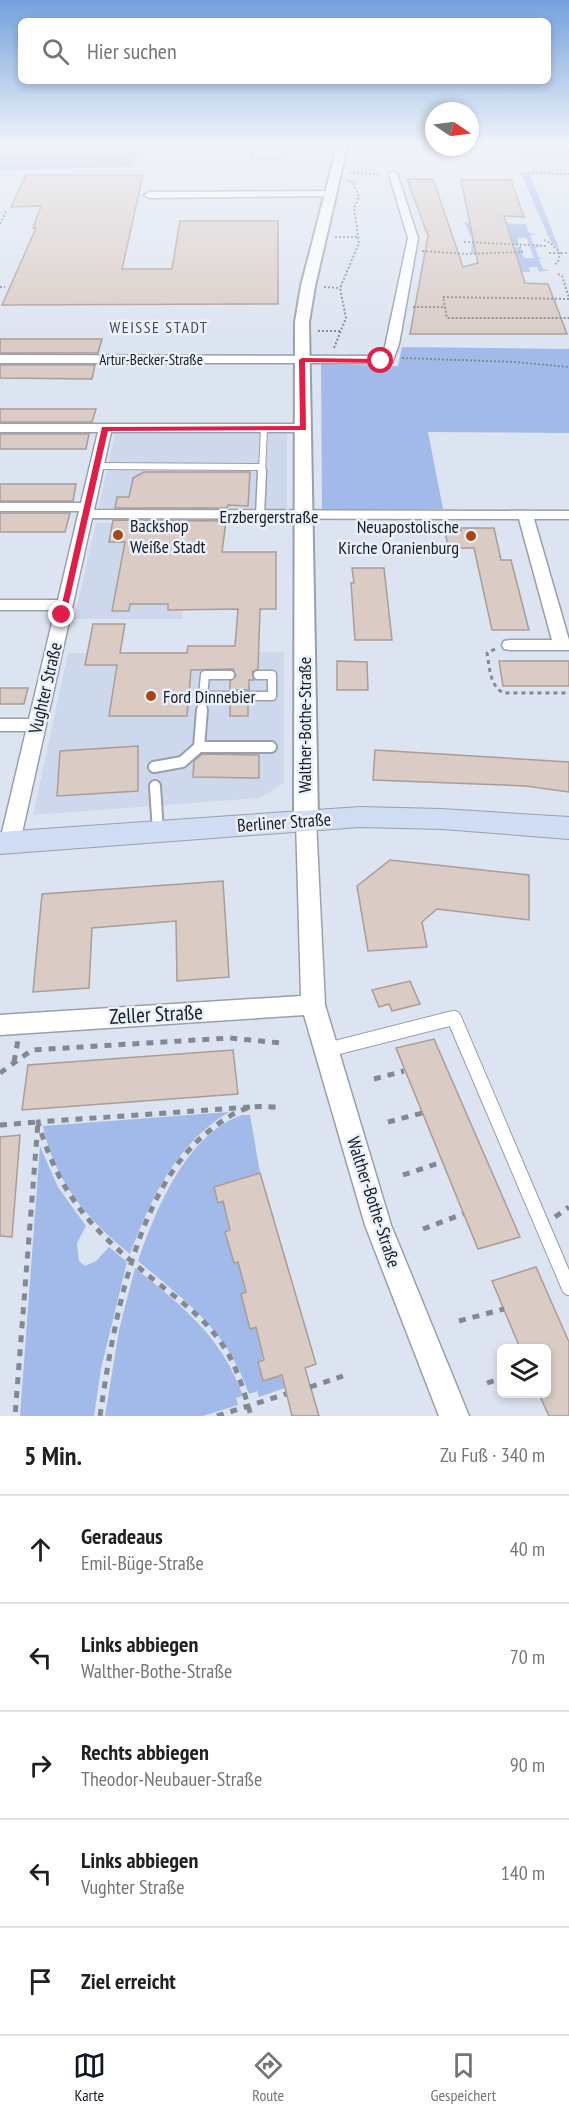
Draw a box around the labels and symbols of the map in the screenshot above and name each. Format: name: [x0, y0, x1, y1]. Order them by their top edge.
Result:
north arrow: [425, 102, 479, 156]
district label: WEISSE STADT: [110, 317, 208, 337]
route start: [367, 347, 393, 373]
street label: Artur-Becker-Straße: [99, 350, 203, 369]
street label: Erzbergerstraße: [220, 505, 318, 528]
place label: Backshop Weiße Stadt: [130, 514, 205, 558]
place label: Neuapostolische Kirche Oranienburg: [338, 515, 459, 559]
marker: Backshop Weiße Stadt: [111, 528, 125, 542]
marker: Neuapostolische Kirche Oranienburg: [464, 529, 478, 543]
route end: [48, 601, 74, 627]
street label: Vughter Straße: [23, 640, 67, 737]
street label: Walther-Bothe-Straße: [293, 657, 316, 793]
place label: Ford Dinnebier: [163, 685, 255, 708]
marker: Ford Dinnebier: [144, 689, 158, 703]
street label: Berliner Straße: [236, 807, 332, 837]
street label: Zeller Straße: [109, 998, 203, 1030]
street label: Walther-Bothe-Straße: [342, 1134, 406, 1270]

